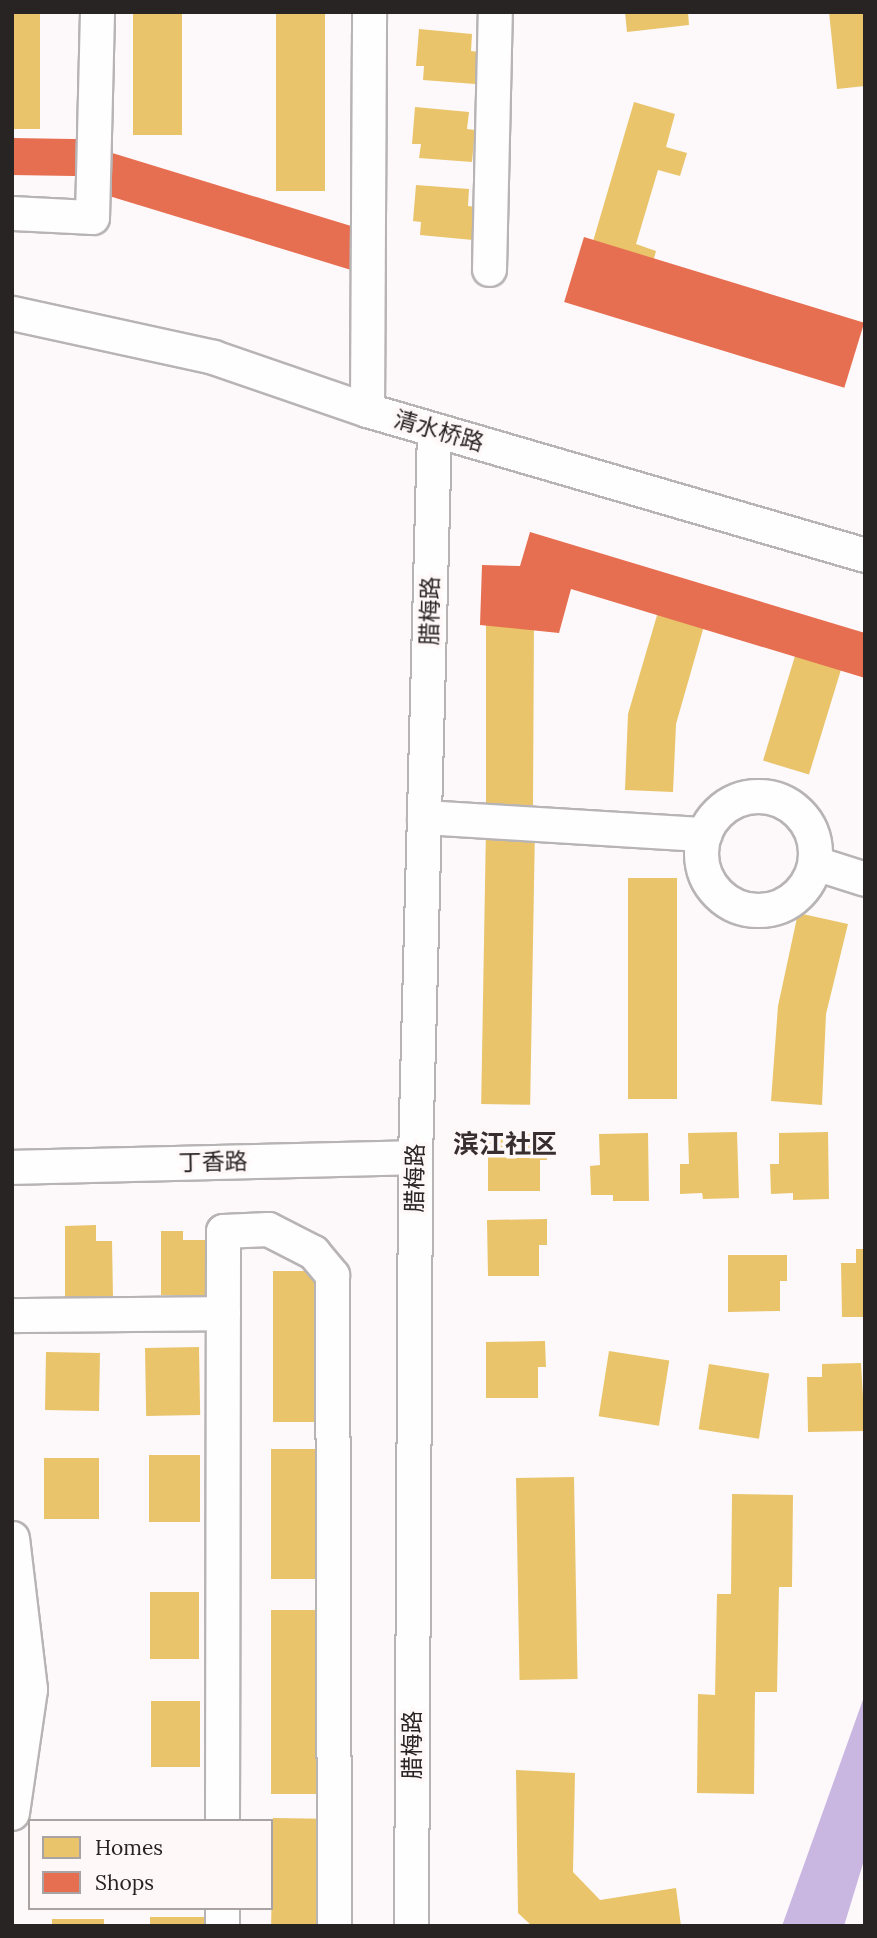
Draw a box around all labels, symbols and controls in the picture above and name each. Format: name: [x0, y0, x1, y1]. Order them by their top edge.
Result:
street label: 清水桥路: [391, 405, 487, 457]
street label: 腊梅路: [416, 576, 444, 646]
district label: 滨江社区: [453, 1128, 557, 1160]
street label: 腊梅路: [401, 1143, 429, 1213]
street label: 丁香路: [178, 1148, 248, 1176]
street label: 腊梅路: [398, 1711, 426, 1779]
legend: [28, 1819, 273, 1910]
text: Homes: [95, 1834, 163, 1861]
text: Shops: [95, 1869, 154, 1896]

